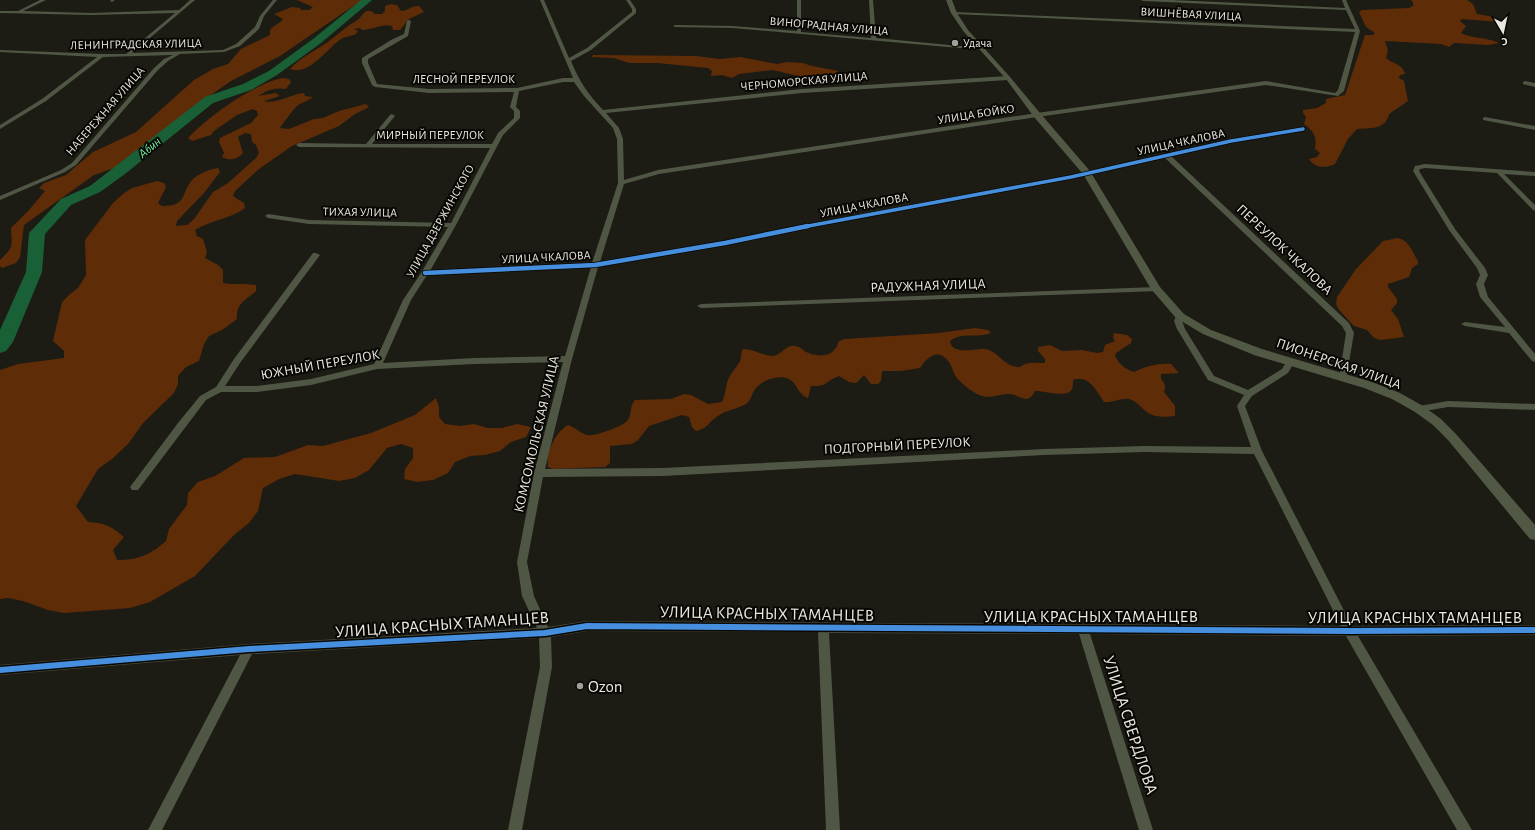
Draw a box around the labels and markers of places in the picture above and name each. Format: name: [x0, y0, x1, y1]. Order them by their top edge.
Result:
place label: Удача: [963, 37, 992, 49]
marker: Удача: [950, 38, 960, 48]
place label: Ozon: [588, 678, 623, 695]
marker: Ozon: [575, 681, 585, 691]

